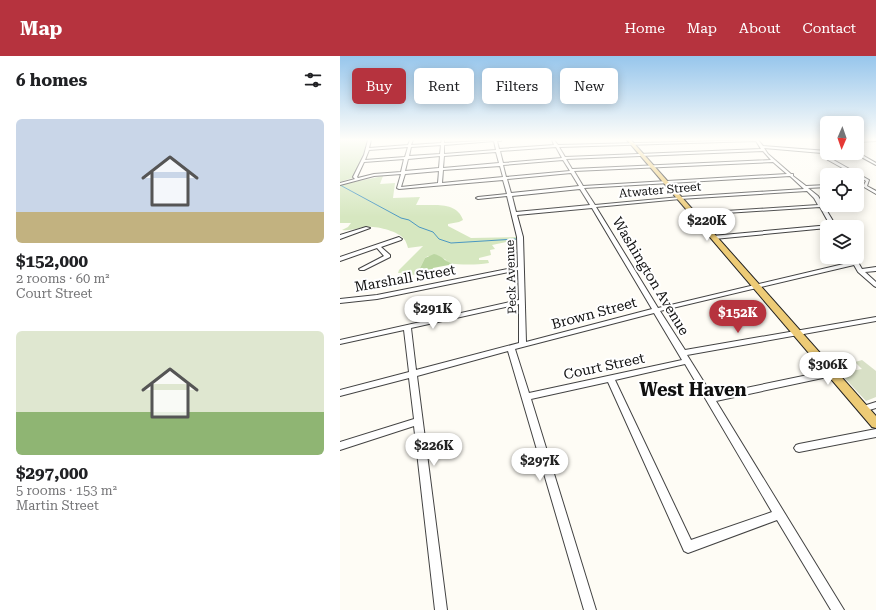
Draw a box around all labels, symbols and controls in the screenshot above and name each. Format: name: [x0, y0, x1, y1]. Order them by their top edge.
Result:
text: Map: [20, 17, 62, 40]
text: Home: [624, 20, 665, 36]
text: Map: [687, 20, 717, 36]
text: About: [739, 20, 781, 36]
text: Contact: [803, 20, 856, 36]
chip: Buy: [352, 68, 406, 104]
chip: Rent: [414, 68, 474, 104]
chip: Filters: [482, 68, 552, 104]
chip: New: [560, 68, 618, 104]
icon: filters: [302, 69, 324, 91]
text: 6 homes: [16, 70, 87, 90]
north arrow: [820, 116, 864, 160]
map controls: [820, 116, 864, 264]
icon: home: [134, 145, 206, 217]
button: locate: [820, 168, 864, 212]
street label: Atwater Street: [618, 179, 702, 201]
pin: $220K: [679, 208, 735, 242]
text: $220K: [687, 213, 727, 228]
street label: Washington Avenue: [609, 214, 693, 338]
button: layers: [820, 220, 864, 264]
street label: Peck Avenue: [503, 239, 519, 314]
text: $152,000: [16, 251, 88, 271]
street label: Marshall Street: [353, 261, 457, 295]
text: 2 rooms · 60 m²: [16, 271, 110, 286]
text: Court Street: [16, 286, 92, 301]
street label: Brown Street: [550, 294, 638, 332]
pin: $291K: [405, 296, 461, 330]
pin: $152K: [710, 300, 766, 334]
text: $291K: [413, 301, 453, 316]
text: $152K: [718, 305, 758, 320]
street label: Court Street: [562, 350, 646, 382]
pin: $306K: [800, 352, 856, 386]
icon: home: [134, 357, 206, 429]
text: $306K: [808, 357, 848, 372]
district label: West Haven: [639, 379, 747, 400]
pin: $226K: [406, 433, 462, 467]
text: $226K: [414, 438, 454, 453]
pin: $297K: [512, 448, 568, 482]
text: $297K: [520, 453, 560, 468]
text: $297,000: [16, 463, 88, 483]
text: 5 rooms · 153 m²: [16, 483, 117, 498]
text: Martin Street: [16, 498, 99, 513]

